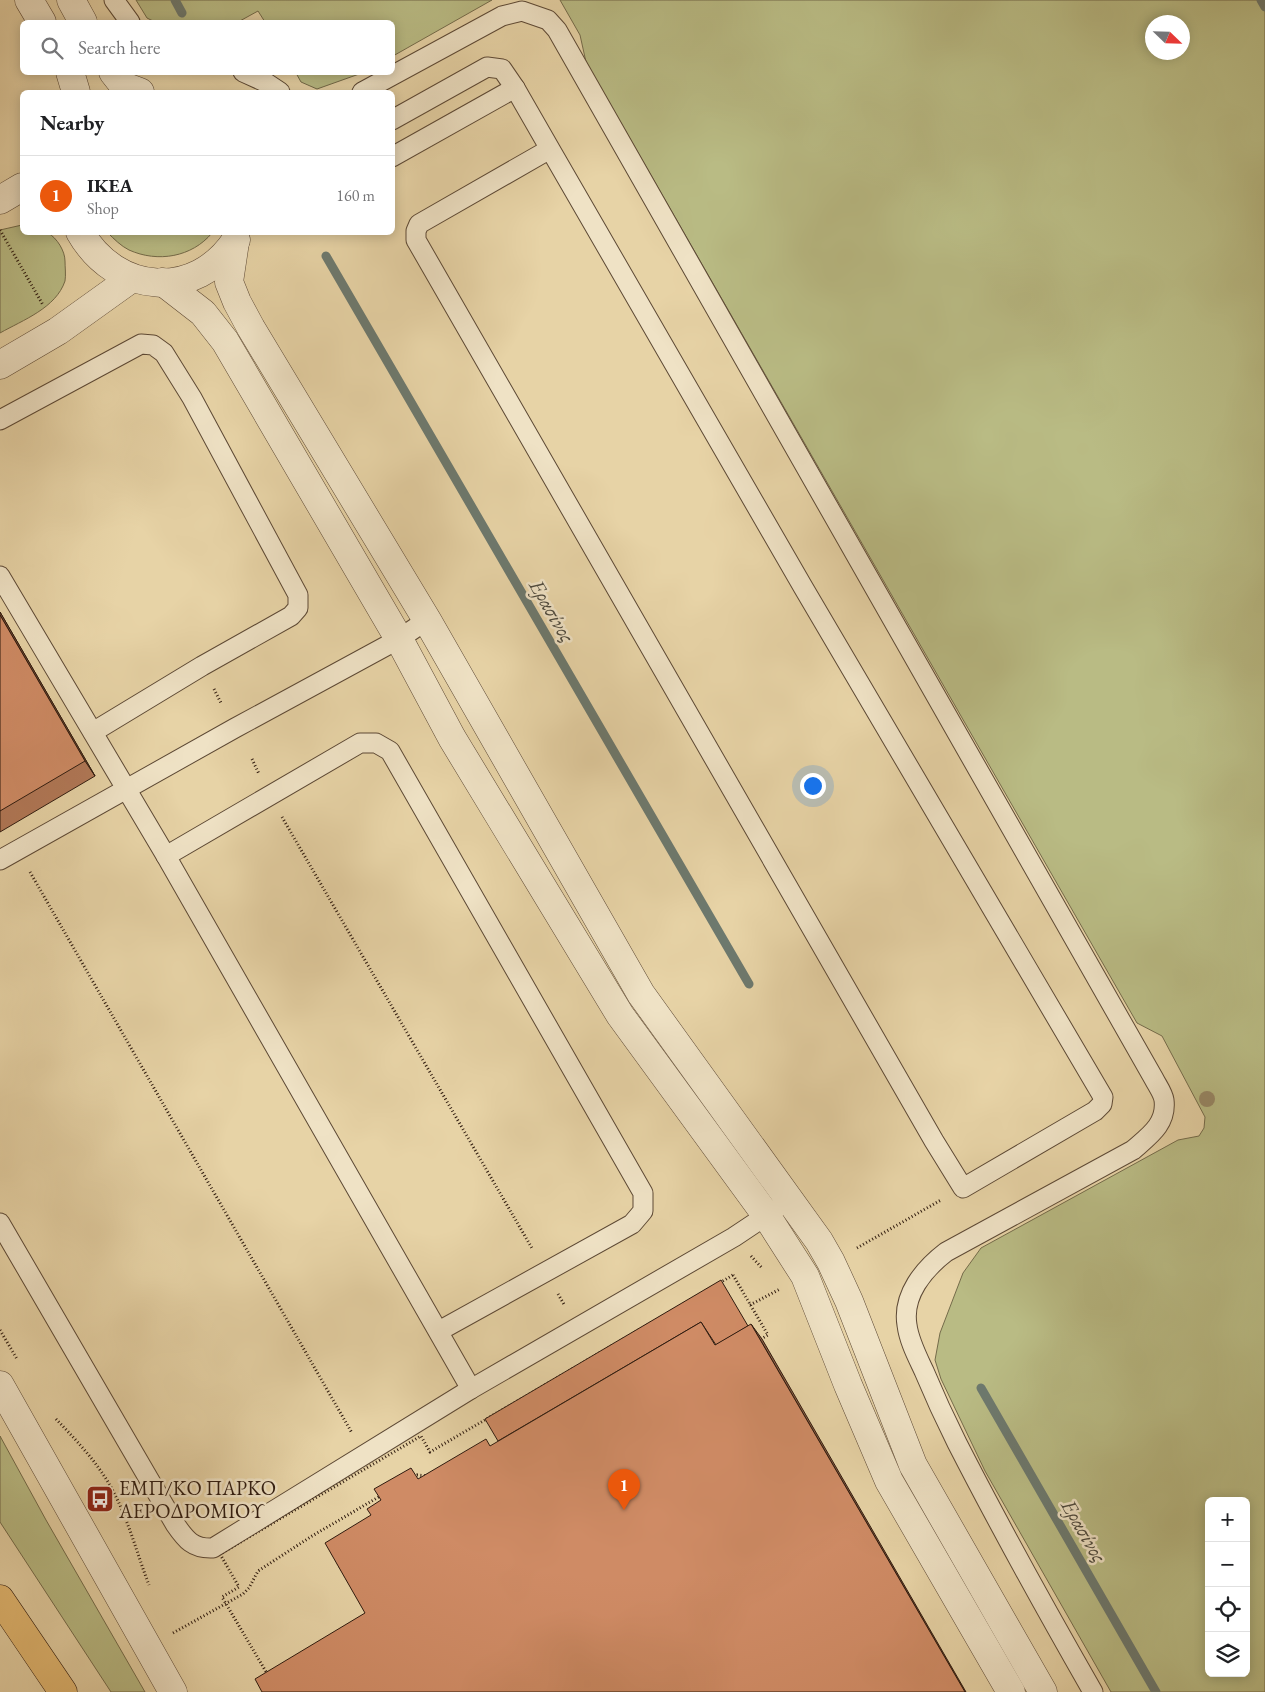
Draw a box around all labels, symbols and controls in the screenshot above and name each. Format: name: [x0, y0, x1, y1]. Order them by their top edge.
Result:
north arrow: [1145, 15, 1190, 60]
search box: [20, 20, 395, 75]
icon: search: [38, 34, 66, 62]
text: Search here: [78, 35, 160, 60]
text: Nearby: [40, 109, 104, 136]
text: IKEA: [87, 173, 133, 198]
text: 1: [52, 185, 60, 206]
text: 160 m: [336, 185, 375, 206]
text: Shop: [87, 198, 119, 219]
water label: Ερασίνος: [523, 574, 582, 648]
your location: [800, 773, 826, 799]
pin: 1: [608, 1469, 640, 1510]
place label: ΕΜΠ/ΚΟ ΠΑΡΚΟ ΑΕΡΟΔΡΟΜΙΟΥ: [118, 1475, 276, 1524]
bus stop icon: ΕΜΠ/ΚΟ ΠΑΡΚΟ ΑΕΡΟΔΡΟΜΙΟΥ: [85, 1484, 115, 1514]
water label: Ερασίνος: [1055, 1494, 1114, 1568]
map controls: [1205, 1497, 1250, 1677]
button: +: [1205, 1497, 1250, 1542]
button: −: [1205, 1542, 1250, 1587]
button: locate: [1205, 1587, 1250, 1632]
button: layers: [1205, 1632, 1250, 1677]

